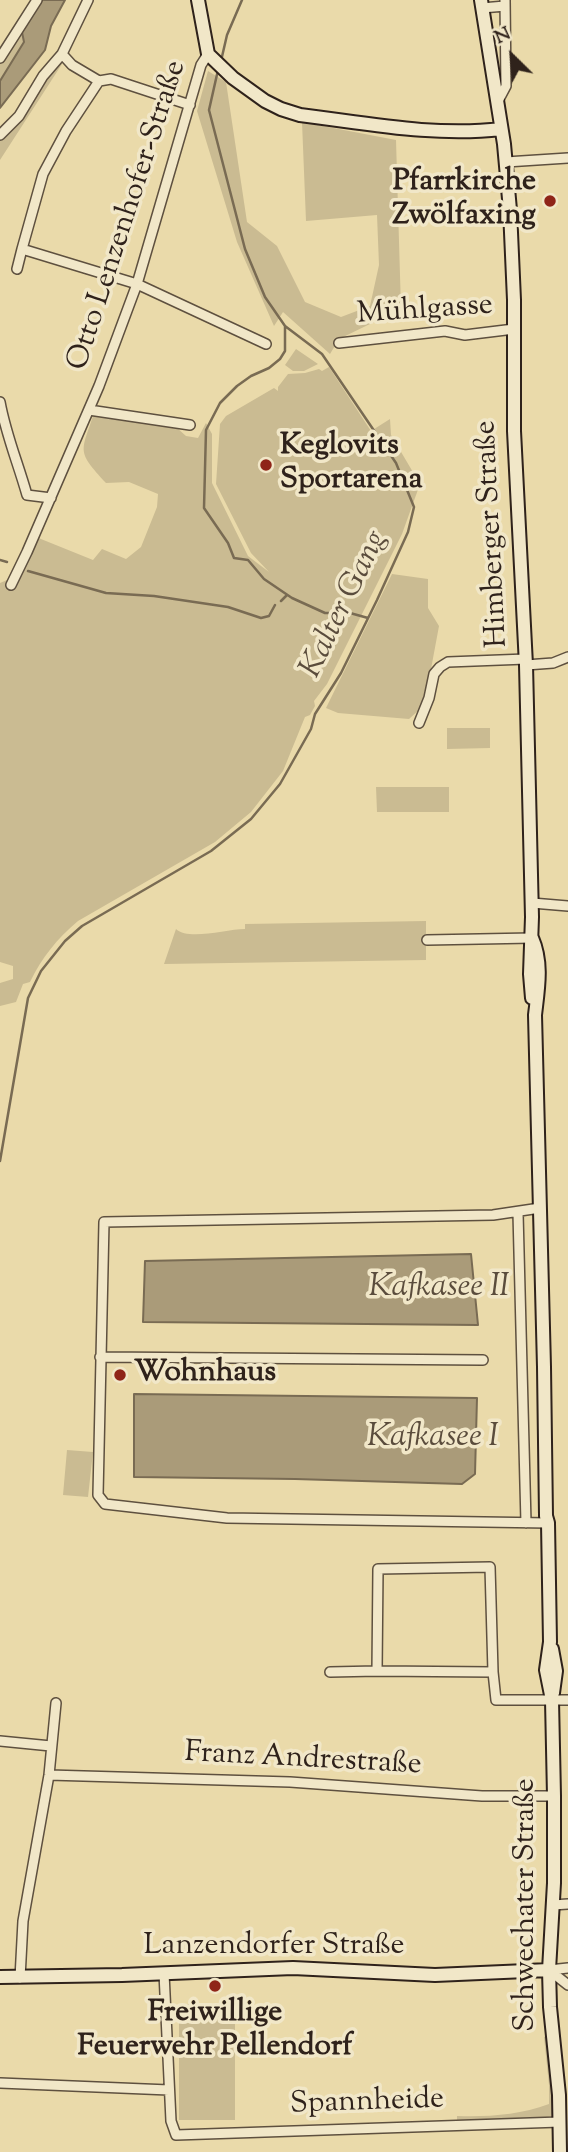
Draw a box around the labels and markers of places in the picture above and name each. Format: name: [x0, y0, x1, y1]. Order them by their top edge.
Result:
place label: Pfarrkirche Zwölfaxing: [392, 166, 536, 236]
marker: Pfarrkirche Zwölfaxing: [542, 193, 558, 209]
place label: Keglovits Sportarena: [280, 430, 423, 500]
marker: Keglovits Sportarena: [258, 457, 274, 473]
place label: Wohnhaus: [134, 1357, 276, 1393]
marker: Wohnhaus: [112, 1367, 128, 1383]
marker: Freiwillige Feuerwehr Pellendorf: [207, 1978, 223, 1994]
place label: Freiwillige Feuerwehr Pellendorf: [78, 1997, 352, 2068]

